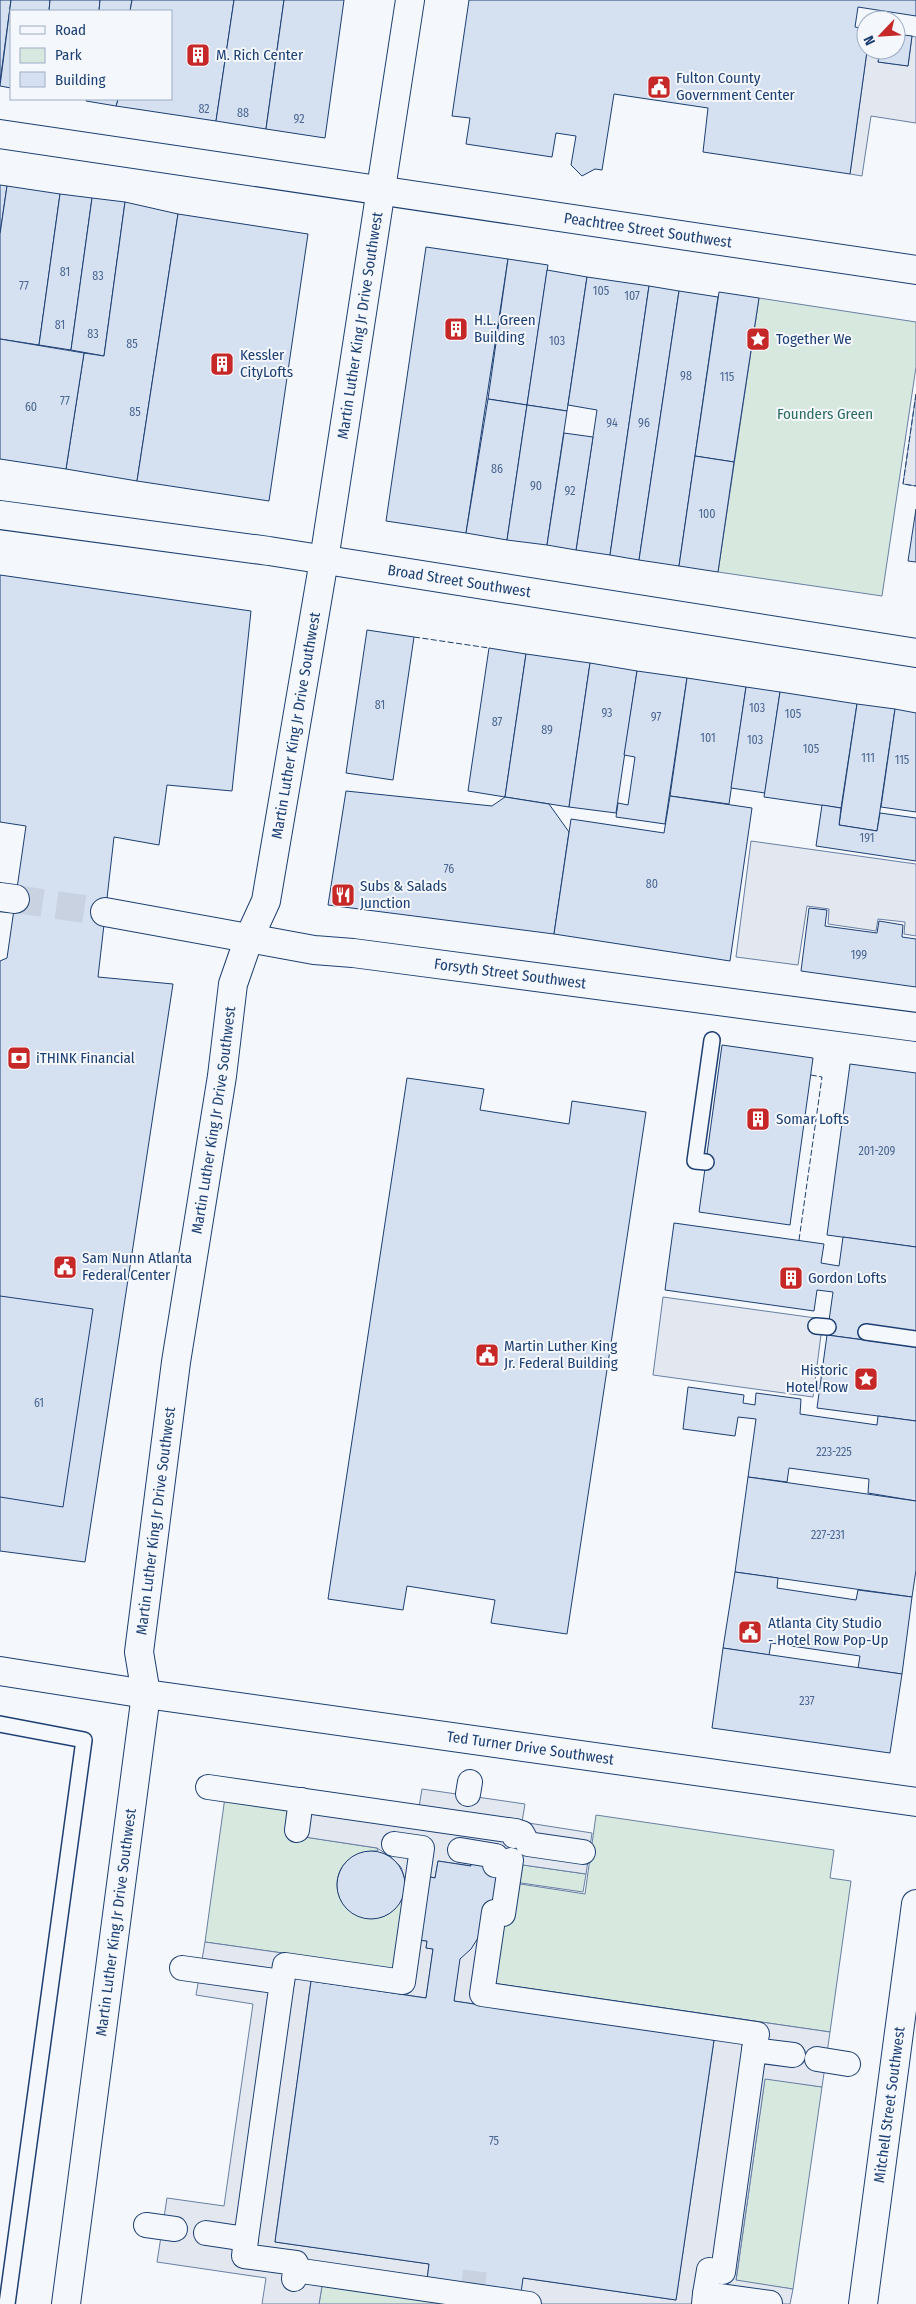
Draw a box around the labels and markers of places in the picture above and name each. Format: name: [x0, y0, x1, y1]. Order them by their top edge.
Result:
building icon: M. Rich Center: [185, 42, 211, 68]
place label: M. Rich Center: [216, 46, 304, 64]
place label: Fulton County Government Center: [676, 69, 796, 104]
public building icon: Fulton County Government Center: [646, 74, 672, 100]
place label: H.L. Green Building: [474, 311, 536, 346]
building icon: H.L. Green Building: [443, 316, 469, 342]
place icon: Together We: [745, 326, 771, 352]
place label: Together We: [776, 330, 852, 348]
place label: Kessler CityLofts: [240, 346, 293, 381]
building icon: Kessler CityLofts: [209, 351, 235, 377]
place label: Subs & Salads Junction: [360, 877, 447, 912]
restaurant icon: Subs & Salads Junction: [330, 882, 356, 908]
bank icon: iTHINK Financial: [6, 1045, 32, 1071]
place label: iTHINK Financial: [36, 1049, 135, 1067]
building icon: Somar Lofts: [745, 1106, 771, 1132]
place label: Somar Lofts: [776, 1110, 849, 1128]
place label: Sam Nunn Atlanta Federal Center: [82, 1249, 192, 1284]
public building icon: Sam Nunn Atlanta Federal Center: [52, 1254, 78, 1280]
building icon: Gordon Lofts: [778, 1265, 804, 1291]
place label: Gordon Lofts: [808, 1269, 887, 1287]
place label: Martin Luther King Jr. Federal Building: [504, 1337, 618, 1372]
public building icon: Martin Luther King Jr. Federal Building: [474, 1342, 500, 1368]
place label: Historic Hotel Row: [786, 1361, 849, 1396]
place icon: Historic Hotel Row: [853, 1366, 879, 1392]
place label: Atlanta City Studio - Hotel Row Pop-Up: [768, 1614, 888, 1649]
public building icon: Atlanta City Studio - Hotel Row Pop-Up: [737, 1619, 763, 1645]

